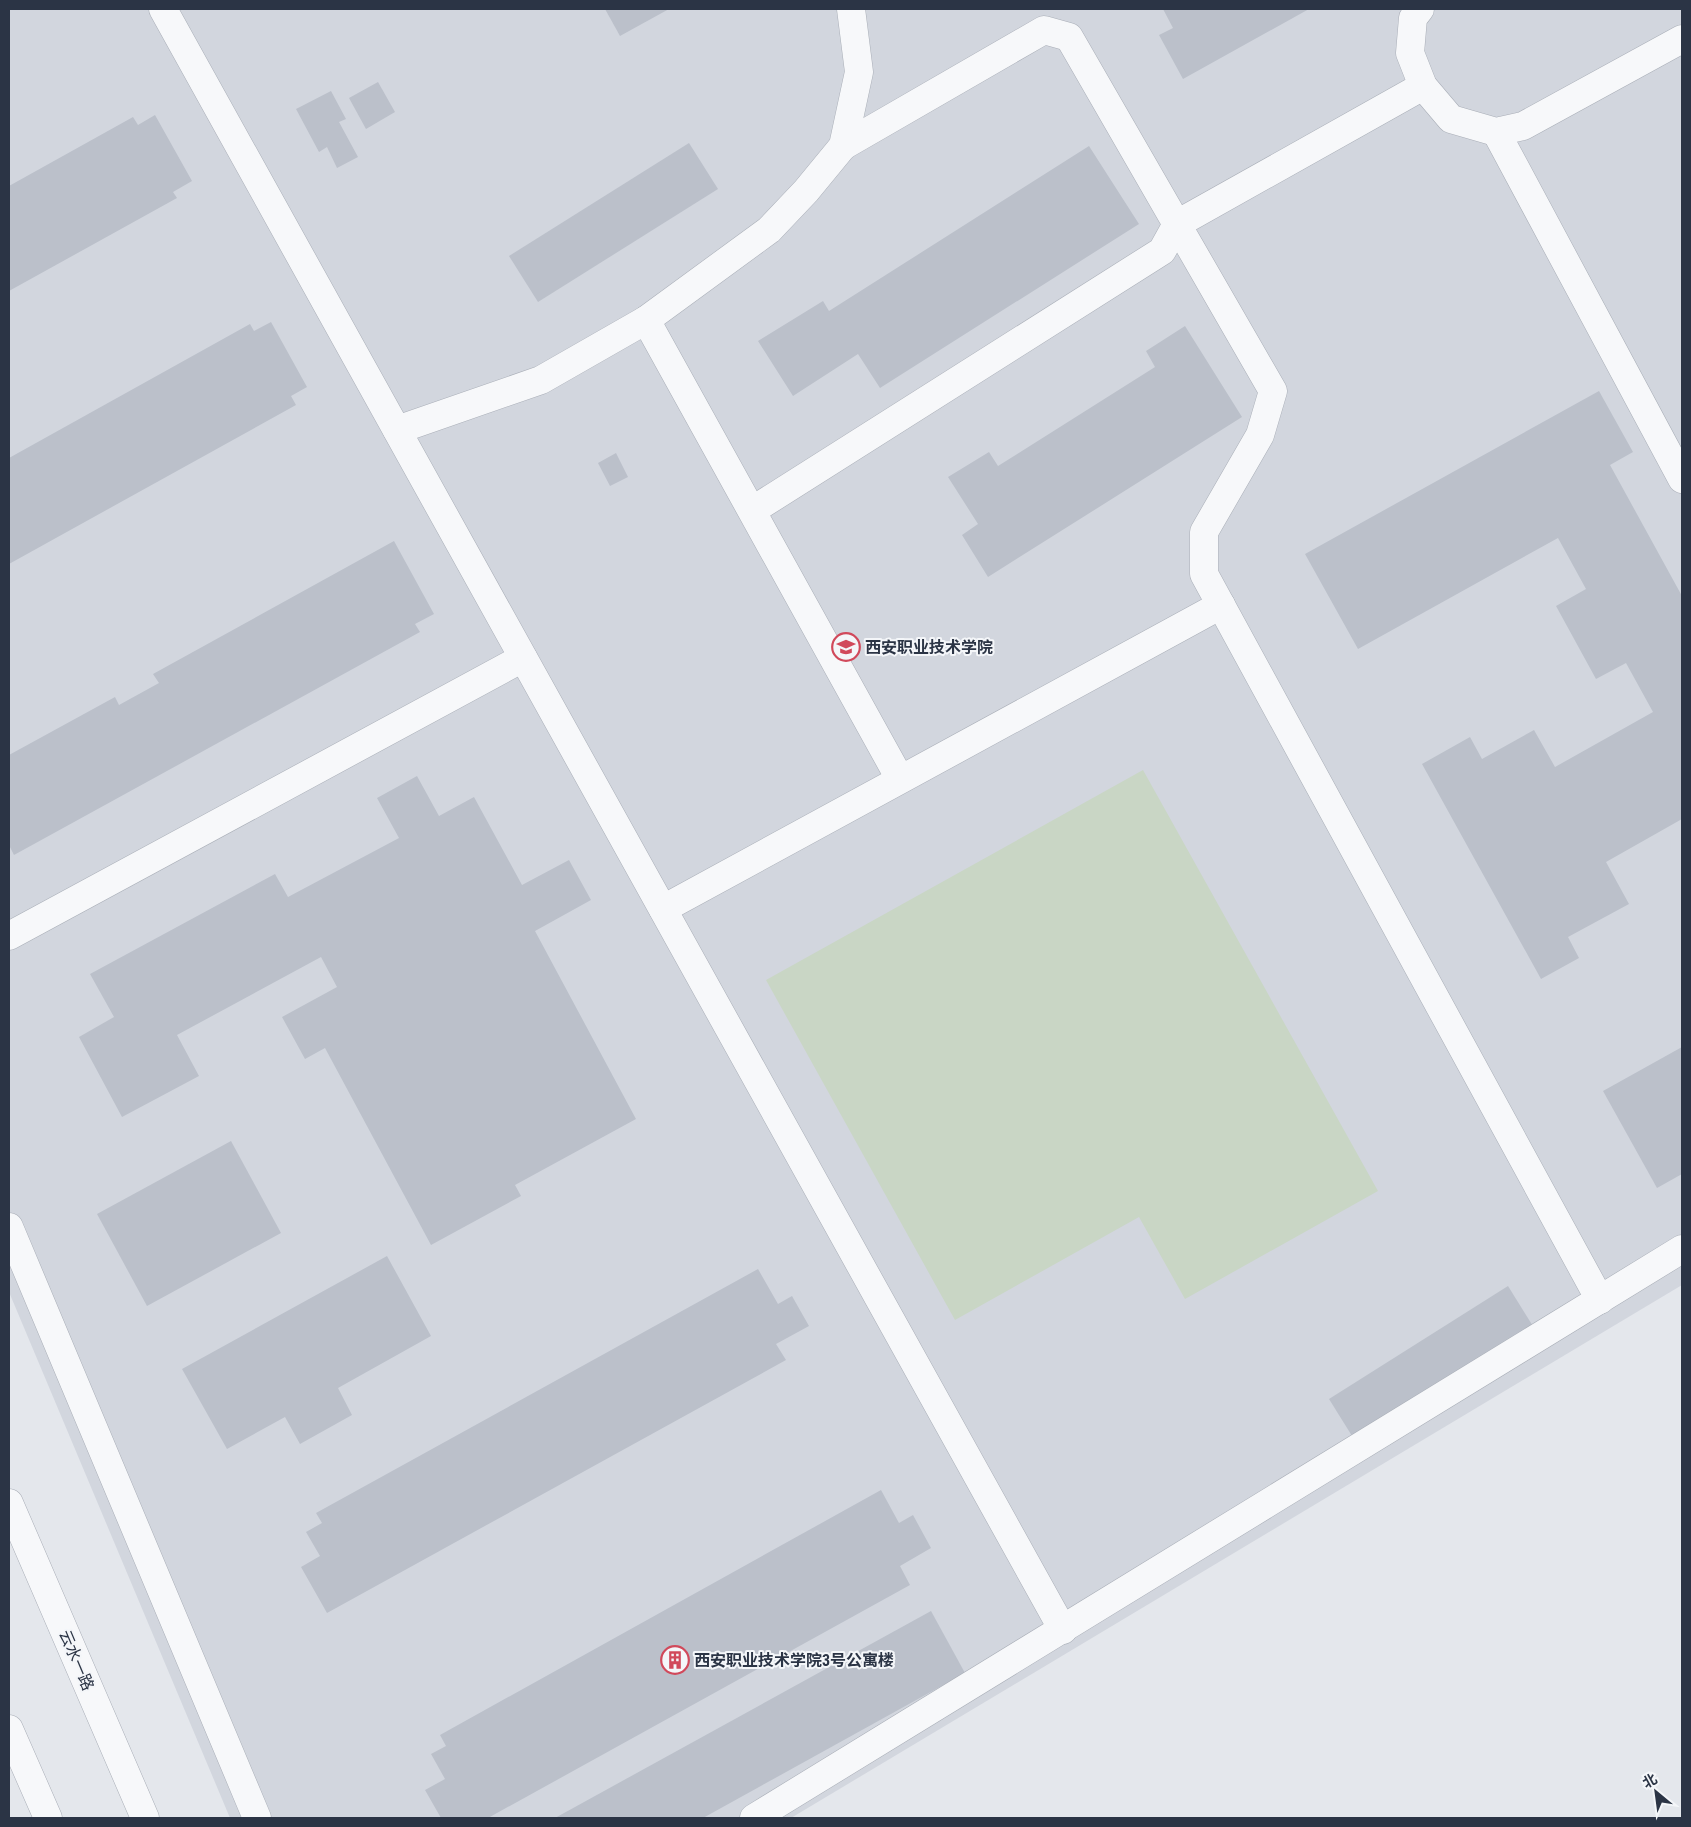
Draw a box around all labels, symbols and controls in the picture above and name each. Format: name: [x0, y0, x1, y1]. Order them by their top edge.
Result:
school or university icon: 西安职业技术学院: [831, 632, 861, 662]
place label: 西安职业技术学院: [865, 638, 993, 657]
street label: 云水一路: [55, 1627, 98, 1693]
building icon: 西安职业技术学院3号公寓楼: [660, 1645, 690, 1675]
place label: 西安职业技术学院3号公寓楼: [694, 1651, 894, 1670]
north arrow: [1631, 1767, 1681, 1817]
text: 北: [1640, 1770, 1660, 1791]

